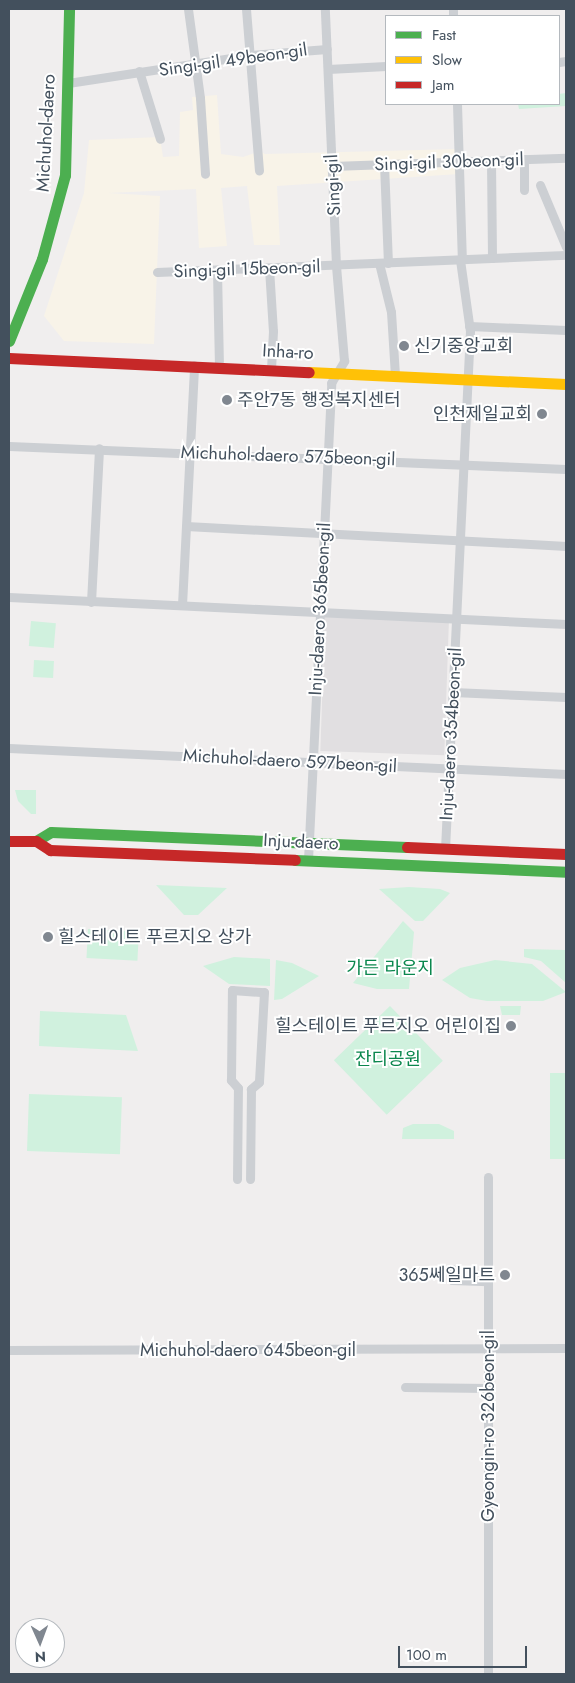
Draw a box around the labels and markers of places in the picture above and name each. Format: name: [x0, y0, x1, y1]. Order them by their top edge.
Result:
place label: 신기중앙교회: [414, 335, 513, 357]
marker: 신기중앙교회: [398, 340, 410, 352]
place label: 주안7동 행정복지센터: [237, 389, 401, 411]
marker: 주안7동 행정복지센터: [221, 394, 233, 406]
place label: 인천제일교회: [433, 403, 532, 425]
marker: 인천제일교회: [536, 408, 548, 420]
place label: 힐스테이트 푸르지오 상가: [58, 926, 251, 948]
marker: 힐스테이트 푸르지오 상가: [42, 931, 54, 943]
place label: 힐스테이트 푸르지오 어린이집: [275, 1015, 501, 1037]
marker: 힐스테이트 푸르지오 어린이집: [505, 1020, 517, 1032]
place label: 365쎄일마트: [398, 1264, 495, 1286]
marker: 365쎄일마트: [499, 1269, 511, 1281]

